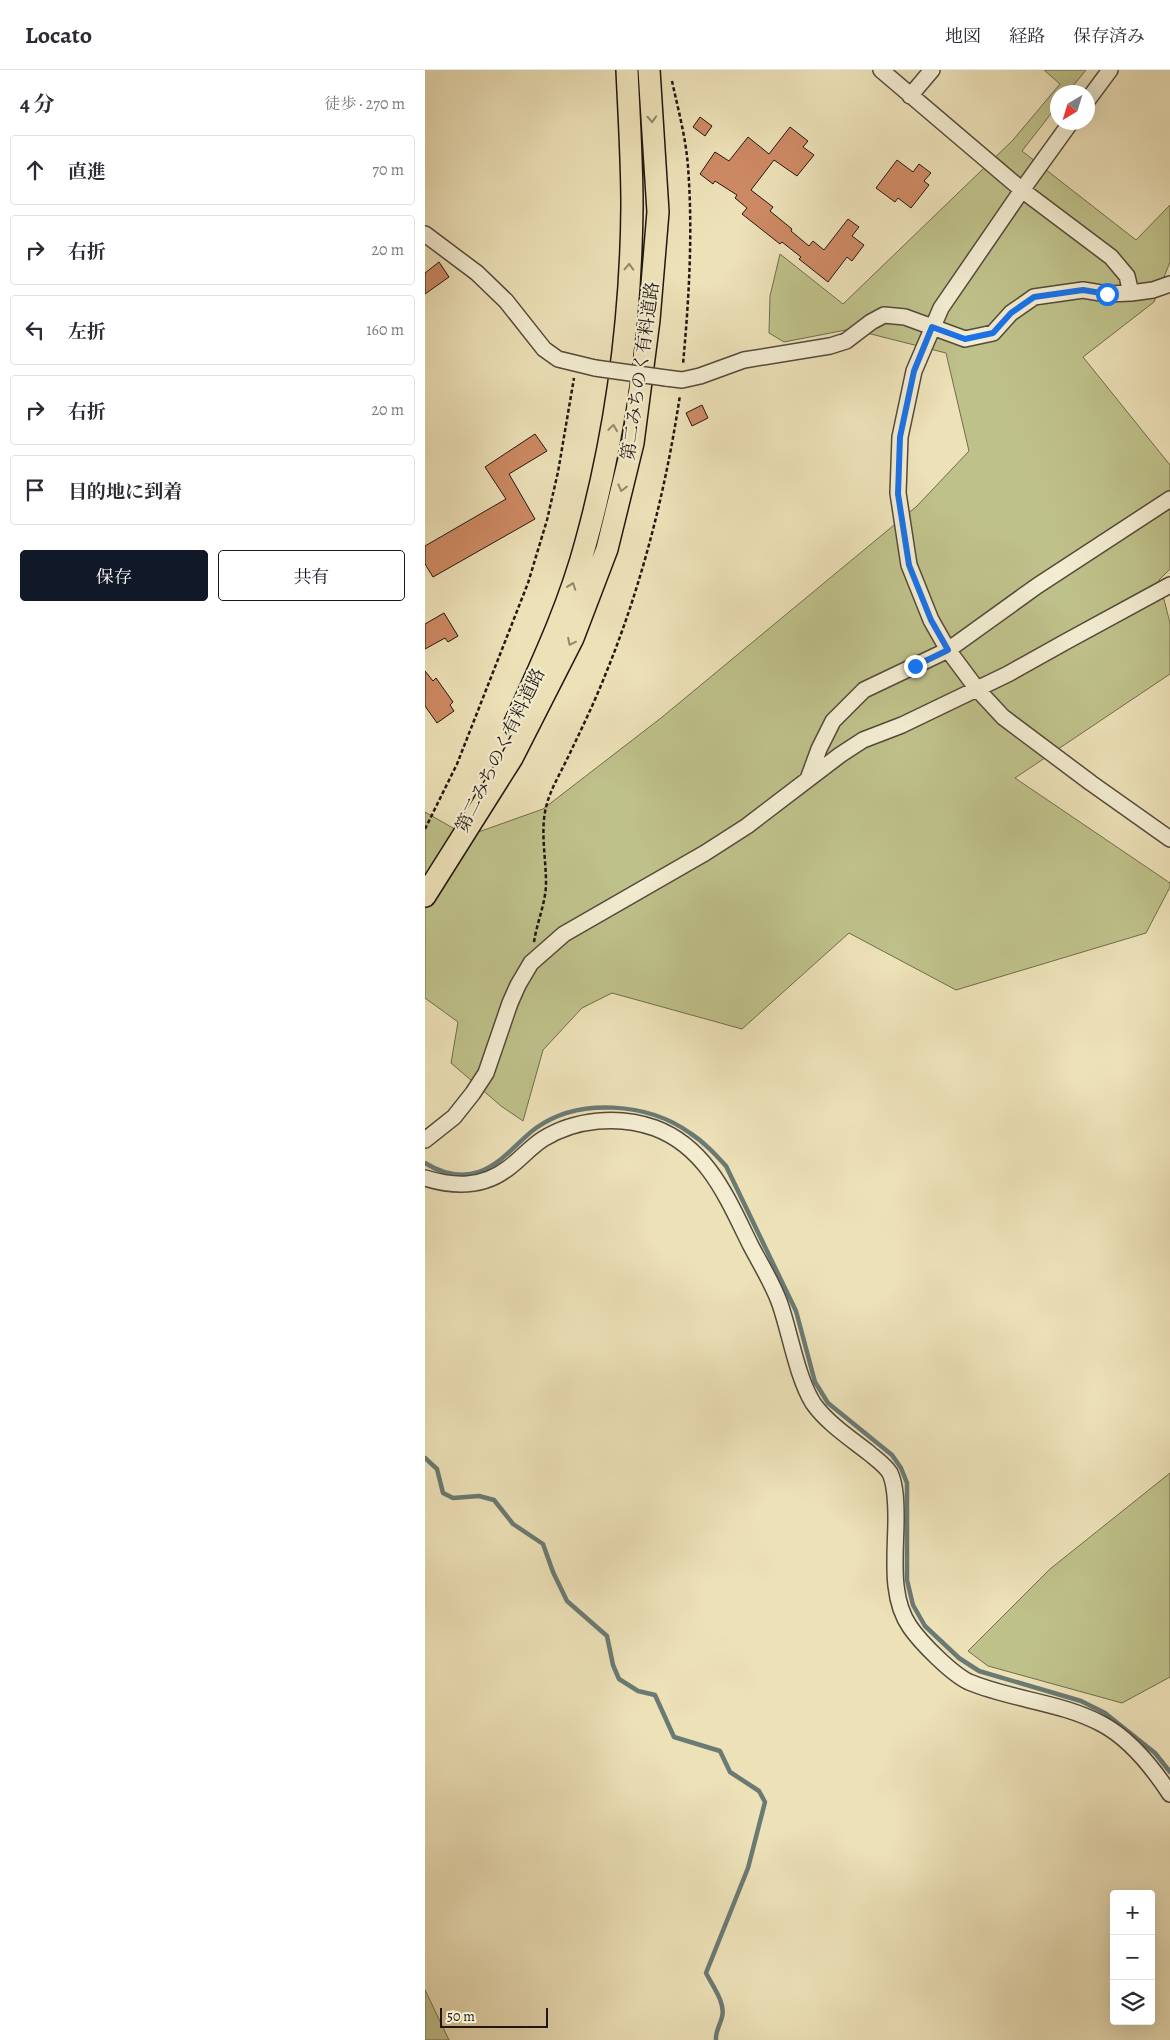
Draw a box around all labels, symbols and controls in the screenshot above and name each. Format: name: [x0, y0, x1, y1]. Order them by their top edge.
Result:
text: Locato: [25, 19, 92, 51]
text: 地図: [945, 24, 981, 48]
text: 経路: [1009, 24, 1045, 48]
text: 保存済み: [1073, 24, 1145, 48]
north arrow: [1050, 85, 1095, 130]
text: 4 分: [20, 90, 55, 118]
text: 徒歩 · 270 m: [324, 93, 405, 115]
one-way arrow: [647, 115, 658, 123]
icon: ahead: [21, 156, 49, 184]
text: 直進: [68, 159, 106, 185]
text: 70 m: [372, 159, 404, 181]
icon: right: [21, 236, 49, 264]
text: 右折: [68, 239, 106, 265]
text: 20 m: [371, 239, 404, 261]
one-way arrow: [624, 263, 635, 271]
street label: 第二みちのく有料道路: [616, 280, 664, 462]
route start: [1096, 283, 1119, 306]
icon: left: [21, 316, 49, 344]
text: 左折: [68, 319, 106, 345]
text: 160 m: [366, 319, 404, 341]
icon: right: [21, 396, 49, 424]
text: 右折: [68, 399, 106, 425]
text: 20 m: [371, 399, 404, 421]
one-way arrow: [607, 424, 617, 433]
icon: arrive: [21, 476, 49, 504]
text: 目的地に到着: [68, 479, 182, 505]
one-way arrow: [617, 484, 628, 493]
button: 保存: [20, 550, 208, 601]
button: 共有: [218, 550, 405, 601]
one-way arrow: [566, 582, 576, 590]
one-way arrow: [567, 637, 577, 646]
route end: [904, 655, 927, 678]
street label: 第二みちのく有料道路: [450, 664, 550, 836]
map controls: [1110, 1890, 1155, 2025]
button: +: [1110, 1890, 1155, 1935]
button: −: [1110, 1935, 1155, 1980]
button: layers: [1110, 1980, 1155, 2025]
scale bar: [440, 2005, 547, 2028]
text: 50 m: [447, 2007, 475, 2026]

